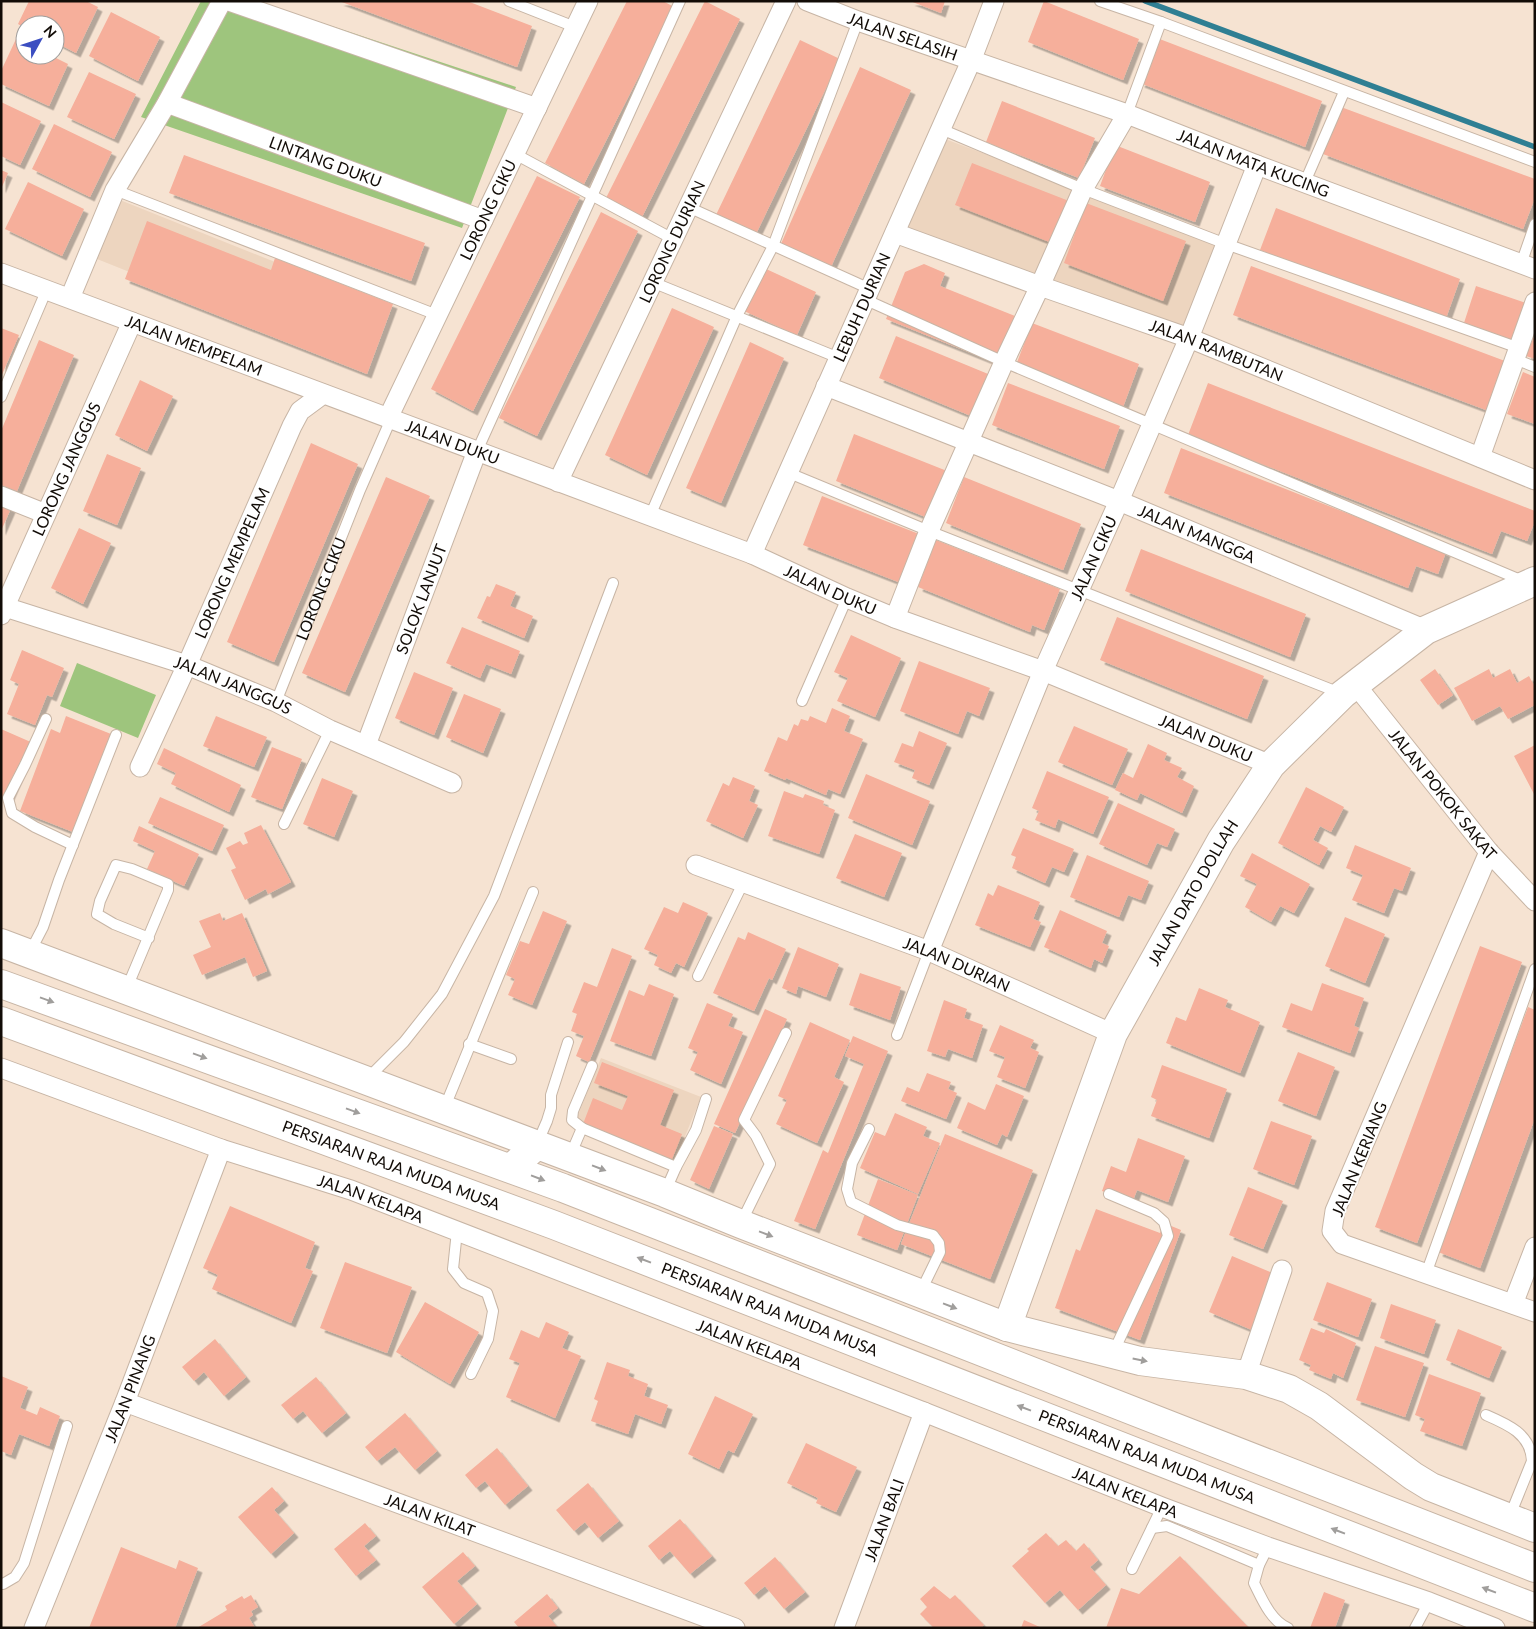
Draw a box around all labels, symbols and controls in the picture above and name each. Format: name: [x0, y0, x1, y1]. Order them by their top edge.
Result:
street label: JALAN SELASIH: [845, 8, 960, 64]
north arrow: [15, 15, 65, 65]
text: N: [40, 22, 60, 41]
street label: JALAN MATA KUCING: [1175, 125, 1332, 200]
street label: LINTANG DUKU: [267, 132, 385, 191]
street label: LORONG CIKU: [455, 156, 520, 263]
street label: LORONG DURIAN: [634, 177, 709, 305]
street label: LEBUH DURIAN: [829, 250, 894, 365]
street label: JALAN MEMPELAM: [123, 310, 265, 379]
street label: JALAN RAMBUTAN: [1147, 315, 1286, 385]
street label: LORONG JANGGUS: [28, 399, 104, 538]
street label: JALAN DUKU: [403, 415, 502, 468]
street label: LORONG MEMPELAM: [190, 484, 273, 641]
street label: JALAN MANGGA: [1136, 500, 1258, 566]
street label: JALAN CIKU: [1066, 513, 1120, 603]
street label: LORONG CIKU: [292, 534, 349, 642]
street label: SOLOK LANJUT: [391, 541, 450, 656]
street label: JALAN DUKU: [781, 560, 880, 618]
street label: JALAN JANGGUS: [172, 652, 295, 718]
street label: JALAN DUKU: [1157, 710, 1256, 765]
street label: JALAN POKOK SAKAT: [1385, 725, 1501, 864]
street label: JALAN DATO DOLLAH: [1143, 816, 1242, 969]
street label: JALAN DURIAN: [901, 932, 1013, 995]
one-way arrow: [40, 996, 55, 1004]
one-way arrow: [193, 1052, 208, 1060]
street label: JALAN KERIANG: [1327, 1099, 1390, 1219]
one-way arrow: [346, 1107, 361, 1115]
street label: PERSIARAN RAJA MUDA MUSA: [280, 1116, 503, 1213]
one-way arrow: [592, 1164, 607, 1172]
street label: JALAN KELAPA: [315, 1170, 427, 1226]
one-way arrow: [531, 1175, 546, 1182]
one-way arrow: [759, 1230, 774, 1238]
one-way arrow: [636, 1256, 651, 1264]
street label: PERSIARAN RAJA MUDA MUSA: [659, 1258, 881, 1360]
one-way arrow: [943, 1302, 958, 1310]
street label: JALAN KELAPA: [694, 1315, 805, 1373]
street label: JALAN PINANG: [100, 1332, 159, 1445]
one-way arrow: [1132, 1357, 1148, 1365]
one-way arrow: [1016, 1404, 1031, 1411]
street label: PERSIARAN RAJA MUDA MUSA: [1036, 1405, 1258, 1507]
street label: JALAN KELAPA: [1070, 1462, 1181, 1521]
street label: JALAN BALI: [860, 1476, 907, 1564]
street label: JALAN KILAT: [382, 1489, 478, 1540]
one-way arrow: [1330, 1527, 1345, 1535]
one-way arrow: [1481, 1586, 1496, 1594]

